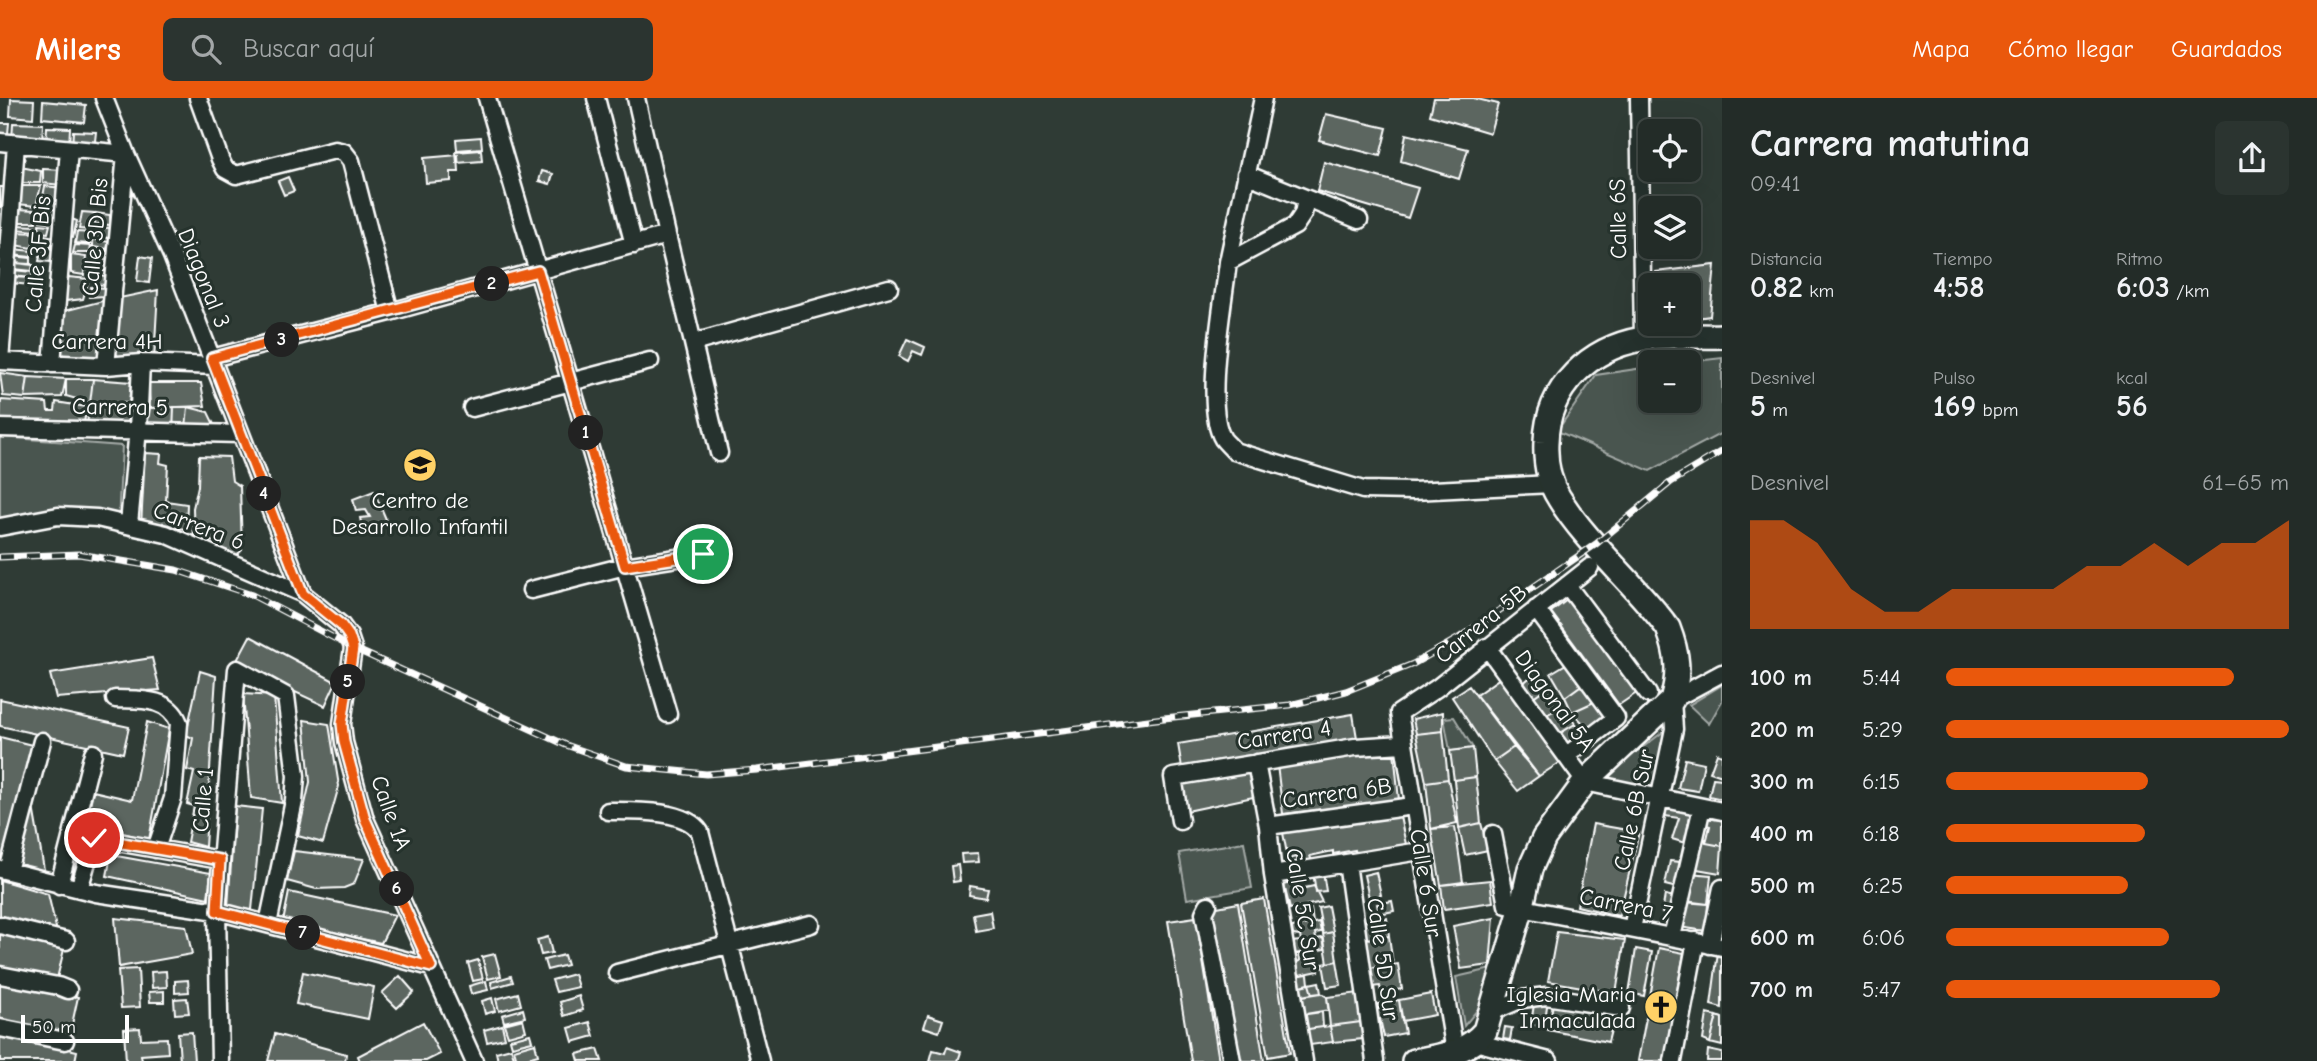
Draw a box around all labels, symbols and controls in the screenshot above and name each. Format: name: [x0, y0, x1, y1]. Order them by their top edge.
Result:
search box: [163, 18, 653, 81]
text: Milers: [35, 30, 121, 68]
icon: search: [187, 30, 225, 68]
text: Buscar aquí: [243, 34, 374, 64]
text: Mapa: [1912, 35, 1970, 63]
text: Cómo llegar: [2008, 35, 2133, 63]
text: Guardados: [2171, 35, 2282, 63]
map controls: [1638, 119, 1701, 413]
button: locate: [1638, 119, 1701, 182]
button: share: [2215, 121, 2289, 195]
text: Carrera matutina: [1750, 122, 2031, 166]
text: 09:41: [1750, 170, 1801, 197]
street label: Calle 3D Bis: [76, 177, 114, 297]
street label: Calle 6S: [1604, 179, 1632, 259]
street label: Calle 3F Bis: [19, 195, 57, 313]
button: layers: [1638, 196, 1701, 259]
street label: Diagonal 3: [172, 224, 236, 332]
text: Distancia: [1750, 248, 1823, 270]
text: Tiempo: [1933, 248, 1993, 270]
text: Ritmo: [2116, 248, 2163, 270]
pin: 2: [475, 266, 510, 302]
text: 0.82: [1750, 270, 1803, 305]
text: 4:58: [1933, 270, 1985, 305]
text: 6:03: [2116, 270, 2170, 305]
text: 2: [487, 272, 496, 294]
button: +: [1638, 273, 1701, 336]
text: km: [1803, 280, 1834, 302]
text: /km: [2170, 280, 2209, 302]
pin: 3: [264, 322, 300, 358]
street label: Carrera 4H: [51, 328, 163, 355]
text: 3: [277, 328, 286, 350]
button: −: [1638, 350, 1701, 413]
text: Desnivel: [1750, 367, 1815, 389]
text: Pulso: [1933, 367, 1975, 389]
text: kcal: [2116, 367, 2148, 389]
text: 5: [1750, 389, 1766, 424]
text: 169: [1933, 389, 1976, 424]
text: 56: [2116, 389, 2148, 424]
street label: Carrera 5: [72, 393, 168, 421]
text: m: [1766, 399, 1788, 421]
text: bpm: [1976, 399, 2019, 421]
pin: 1: [568, 416, 604, 450]
text: 1: [582, 421, 589, 443]
school or university icon: Centro de Desarrollo Infantil: [401, 446, 439, 484]
text: Desnivel: [1750, 469, 1829, 496]
text: 61–65 m: [2202, 469, 2289, 496]
pin: 4: [246, 476, 282, 512]
text: 4: [259, 482, 268, 504]
place label: Centro de Desarrollo Infantil: [332, 487, 508, 540]
street label: Carrera 6: [149, 496, 249, 556]
pin: [673, 524, 733, 584]
icon: arrive: [684, 535, 722, 573]
street label: Carrera 5B: [1430, 579, 1532, 669]
street label: Diagonal 5A: [1509, 645, 1601, 757]
pin: 5: [330, 664, 366, 700]
text: 100 m: [1750, 664, 1812, 691]
text: 5:44: [1862, 664, 1901, 691]
text: 5: [342, 670, 353, 692]
street label: Carrera 4: [1235, 714, 1333, 756]
text: 200 m: [1750, 716, 1814, 743]
text: 5:29: [1862, 716, 1903, 743]
street label: Calle 6B Sur: [1608, 746, 1660, 873]
street label: Calle 1: [187, 767, 219, 833]
text: 300 m: [1750, 768, 1814, 795]
text: 6:15: [1862, 768, 1900, 795]
street label: Calle 1A: [365, 772, 417, 854]
street label: Carrera 6B: [1281, 772, 1393, 814]
pin: [64, 808, 124, 868]
icon: check: [75, 819, 113, 857]
text: 400 m: [1750, 820, 1814, 847]
text: 6:18: [1862, 820, 1900, 847]
street label: Calle 6 Sur: [1404, 827, 1448, 940]
street label: Calle 5C Sur: [1280, 846, 1326, 973]
pin: 6: [380, 872, 414, 906]
text: 500 m: [1750, 872, 1815, 899]
text: 6:25: [1862, 872, 1903, 899]
text: 6: [392, 877, 401, 899]
street label: Carrera 7: [1577, 883, 1675, 927]
street label: Calle 5D Sur: [1361, 896, 1405, 1023]
pin: 7: [286, 916, 320, 950]
text: 7: [298, 921, 307, 943]
text: 600 m: [1750, 924, 1815, 951]
text: 6:06: [1862, 924, 1905, 951]
text: 700 m: [1750, 976, 1813, 1003]
text: 5:47: [1862, 976, 1901, 1003]
place label: Iglesia Maria Inmaculada: [1507, 981, 1636, 1034]
church icon: Iglesia Maria Inmaculada: [1642, 988, 1680, 1026]
scale bar: [21, 1012, 130, 1044]
text: 50 m: [32, 1016, 76, 1038]

